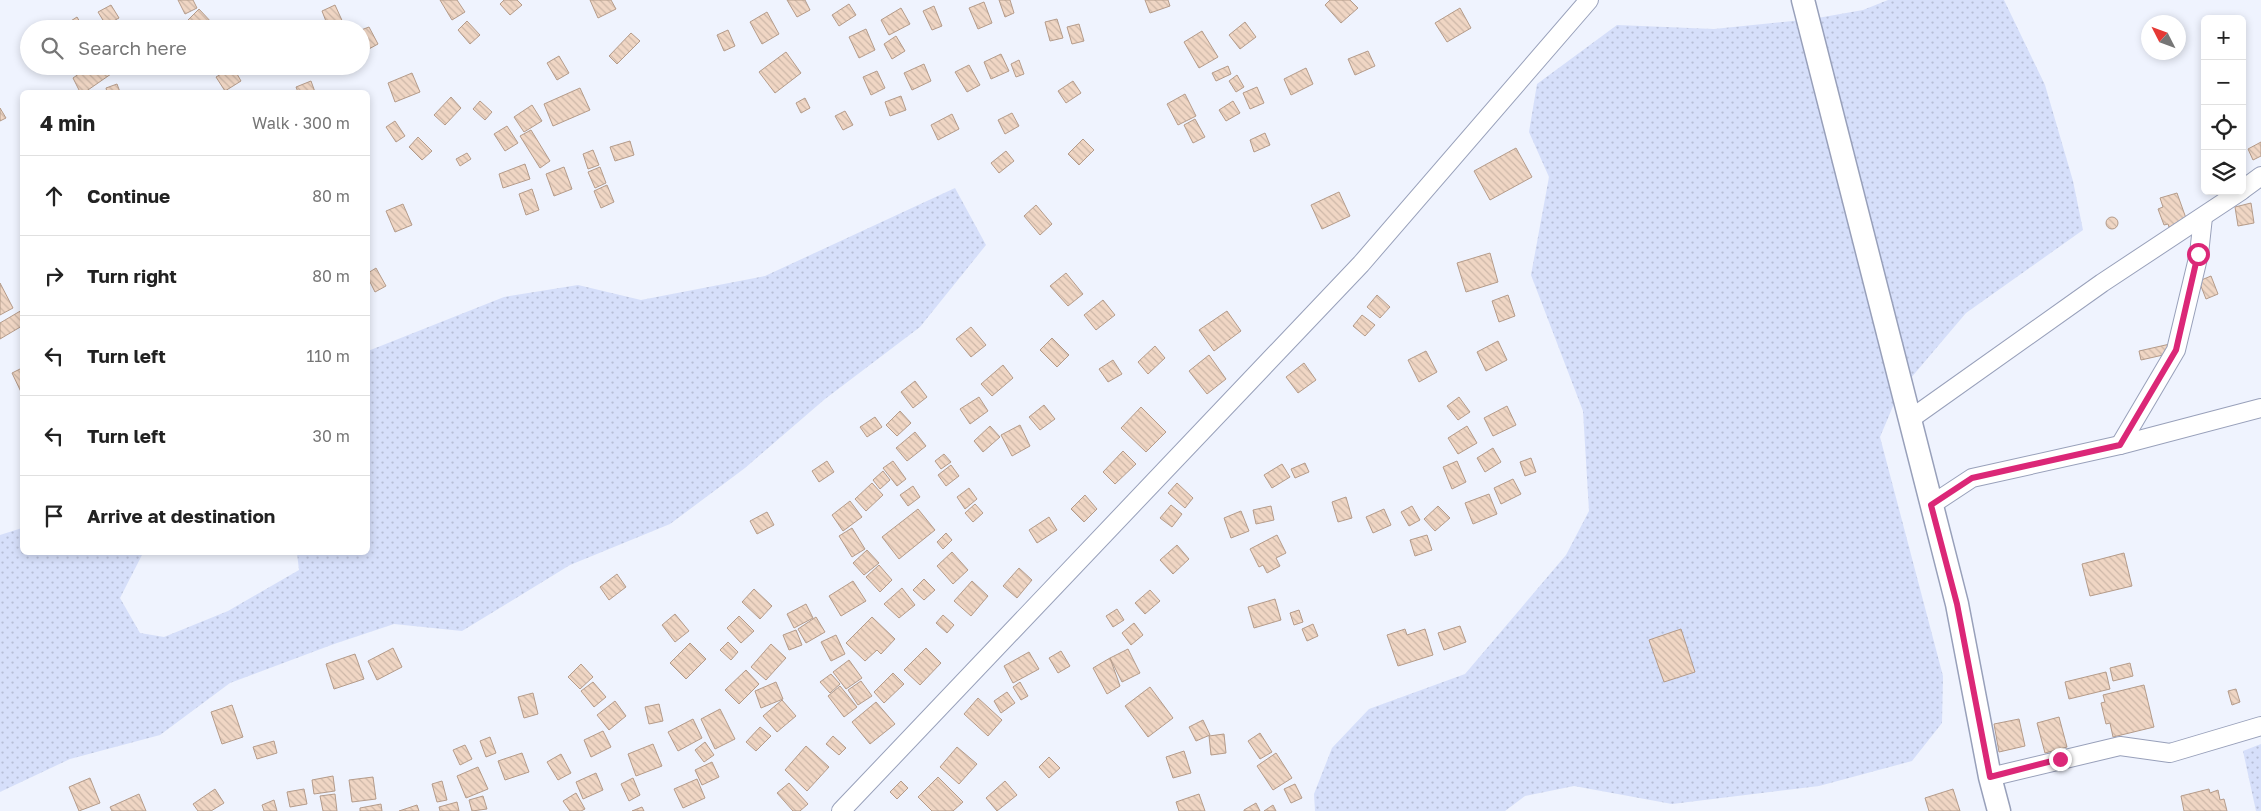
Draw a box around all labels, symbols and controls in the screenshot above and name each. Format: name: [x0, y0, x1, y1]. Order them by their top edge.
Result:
north arrow: [2141, 15, 2186, 60]
map controls: [2201, 15, 2246, 195]
button: +: [2201, 15, 2246, 60]
search box: [20, 20, 370, 75]
icon: search: [38, 34, 66, 62]
text: Search here: [78, 36, 187, 59]
button: −: [2201, 60, 2246, 105]
button: locate: [2201, 105, 2246, 150]
text: 4 min: [40, 110, 95, 136]
text: Walk · 300 m: [252, 113, 350, 133]
button: layers: [2201, 150, 2246, 195]
icon: ahead: [40, 182, 68, 210]
text: Continue: [87, 184, 170, 207]
text: 80 m: [312, 186, 350, 206]
route start: [2187, 243, 2210, 266]
icon: right: [40, 262, 68, 290]
text: Turn right: [87, 264, 177, 287]
text: 80 m: [312, 266, 350, 286]
icon: left: [40, 342, 68, 370]
text: Turn left: [87, 344, 166, 367]
text: 110 m: [306, 346, 350, 366]
icon: left: [40, 422, 68, 450]
text: Turn left: [87, 424, 166, 447]
text: 30 m: [313, 426, 350, 446]
icon: arrive: [40, 502, 68, 530]
text: Arrive at destination: [87, 504, 275, 527]
route end: [2049, 748, 2072, 771]

